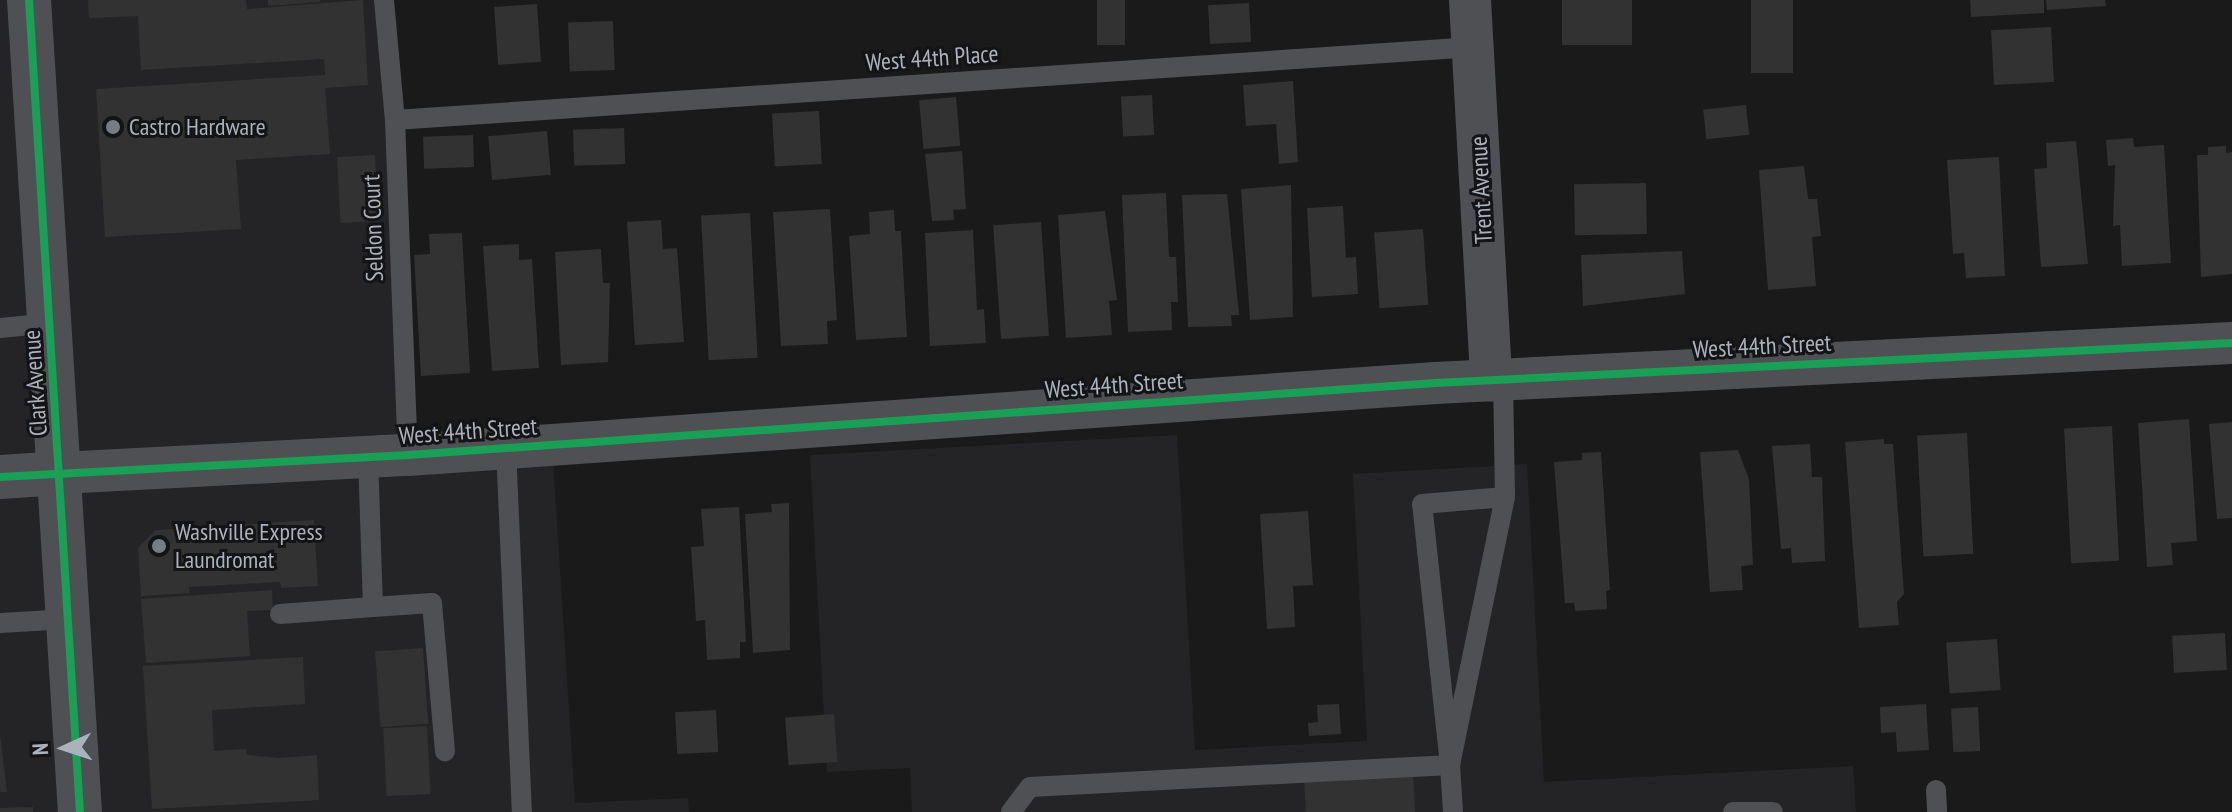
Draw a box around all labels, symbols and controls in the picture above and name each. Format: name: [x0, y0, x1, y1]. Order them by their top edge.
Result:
street label: West 44th Place: [865, 39, 999, 77]
place label: Castro Hardware: [129, 113, 266, 141]
marker: Castro Hardware: [104, 118, 122, 136]
street label: Trent Avenue: [1464, 135, 1498, 245]
street label: Seldon Court: [357, 174, 389, 282]
street label: Clark Avenue: [17, 328, 53, 438]
street label: West 44th Street: [1692, 328, 1832, 364]
street label: West 44th Street: [1044, 366, 1184, 404]
street label: West 44th Street: [398, 412, 538, 450]
place label: Washville Express Laundromat: [175, 518, 323, 574]
marker: Washville Express Laundromat: [150, 537, 168, 555]
north arrow: [24, 708, 104, 788]
text: N: [26, 743, 54, 756]

